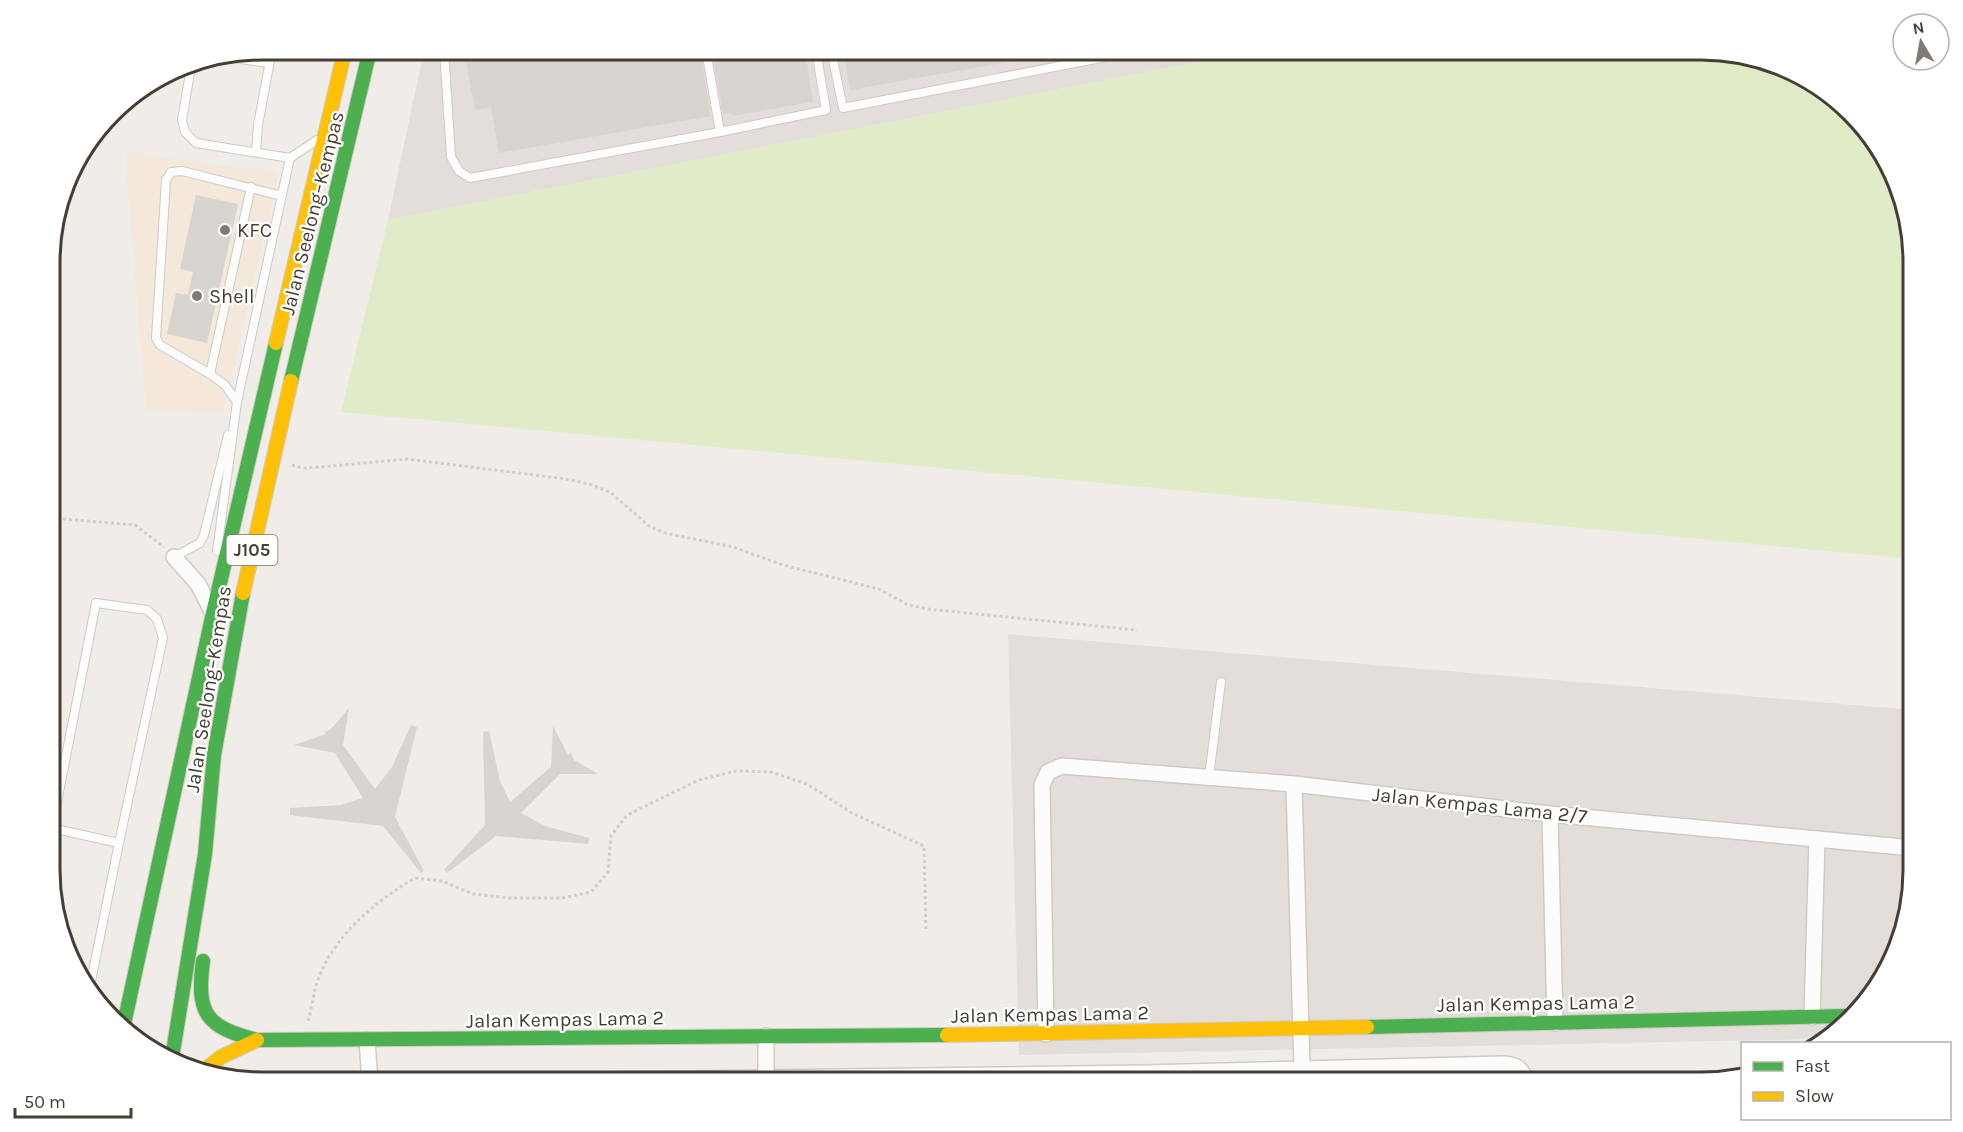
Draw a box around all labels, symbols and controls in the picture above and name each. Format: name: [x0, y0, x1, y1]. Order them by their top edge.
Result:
north arrow: [1891, 12, 1951, 72]
text: N: [1911, 17, 1926, 38]
street label: Jalan Seelong–Kempas: [276, 109, 349, 317]
place label: KFC: [237, 219, 272, 242]
marker: KFC: [218, 223, 232, 237]
place label: Shell: [209, 285, 255, 308]
marker: Shell: [190, 289, 204, 303]
road number: J105: [226, 535, 278, 565]
street label: Jalan Seelong–Kempas: [181, 584, 236, 794]
street label: Jalan Kempas Lama 2/7: [1371, 783, 1589, 828]
street label: Jalan Kempas Lama 2: [1437, 990, 1635, 1017]
street label: Jalan Kempas Lama 2: [951, 1001, 1149, 1028]
street label: Jalan Kempas Lama 2: [466, 1006, 664, 1033]
legend: [1741, 1042, 1951, 1120]
text: Fast: [1795, 1055, 1830, 1077]
scale bar: [15, 1081, 130, 1119]
text: Slow: [1795, 1085, 1834, 1107]
text: 50 m: [24, 1091, 66, 1113]

